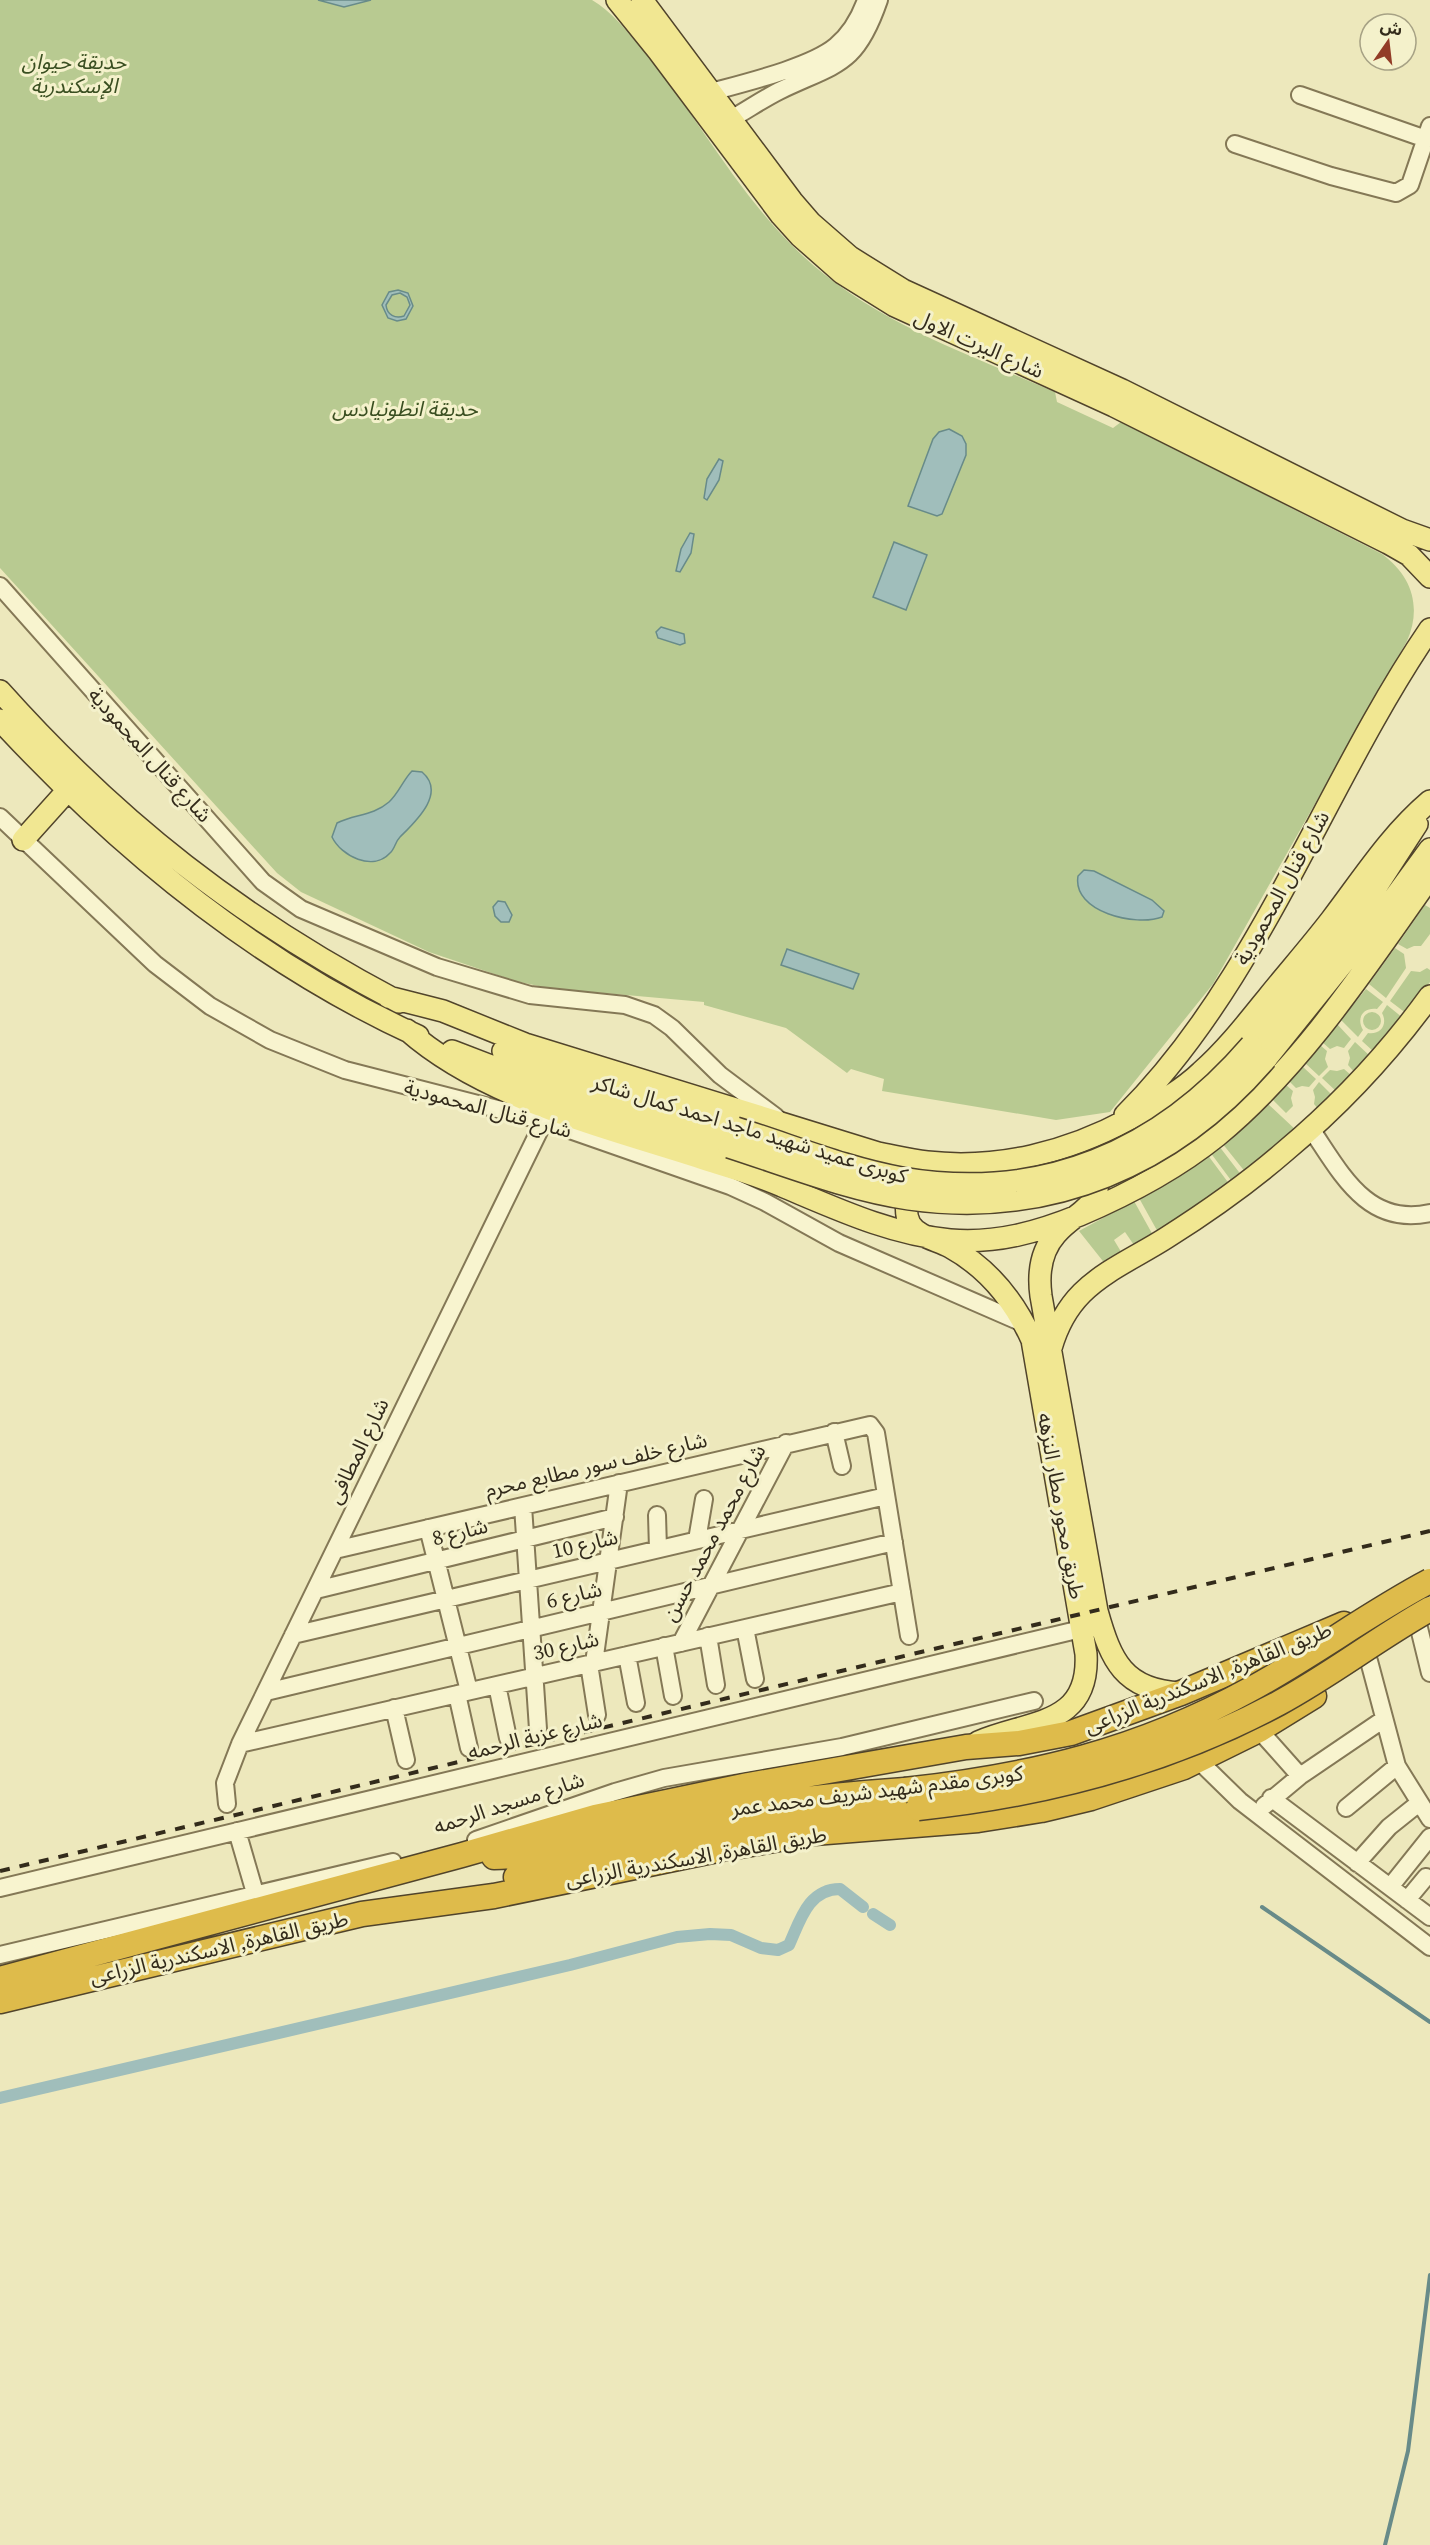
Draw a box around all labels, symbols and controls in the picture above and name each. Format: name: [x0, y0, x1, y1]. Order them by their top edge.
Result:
north arrow: [1358, 12, 1418, 72]
text: ش: [1378, 14, 1405, 41]
park label: حديقة حيوان الإسكندرية: [22, 47, 127, 100]
street label: شارع البرت الاول: [910, 302, 1048, 386]
park label: حديقة انطونيادس: [332, 394, 479, 423]
street label: شارع قنال المحمودية: [81, 681, 219, 829]
street label: شارع قنال المحمودية: [1227, 805, 1337, 971]
street label: كوبرى عميد شهيد ماجد احمد كمال شاكر: [588, 1066, 912, 1190]
street label: شارع قنال المحمودية: [401, 1072, 575, 1146]
street label: شارع المطافى: [319, 1393, 397, 1509]
street label: طريق محور مطار النزهه: [1031, 1410, 1092, 1601]
street label: شارع خلف سور مطابع محرم: [482, 1425, 710, 1506]
street label: شارع محمد محمد حسن: [655, 1439, 773, 1627]
street label: شارع 8: [429, 1511, 491, 1553]
street label: شارع 10: [549, 1522, 621, 1566]
street label: شارع 6: [543, 1574, 605, 1616]
street label: طريق القاهرة, الاسكندرية الزراعى: [1080, 1615, 1336, 1741]
street label: شارع 30: [530, 1624, 602, 1668]
street label: شارع عزبة الرحمه: [465, 1705, 605, 1767]
street label: كوبرى مقدم شهيد شريف محمد عمر: [728, 1758, 1025, 1825]
street label: شارع مسجد الرحمه: [430, 1765, 588, 1841]
street label: طريق القاهرة, الاسكندرية الزراعى: [563, 1819, 829, 1894]
street label: طريق القاهرة, الاسكندرية الزراعى: [87, 1904, 351, 1991]

